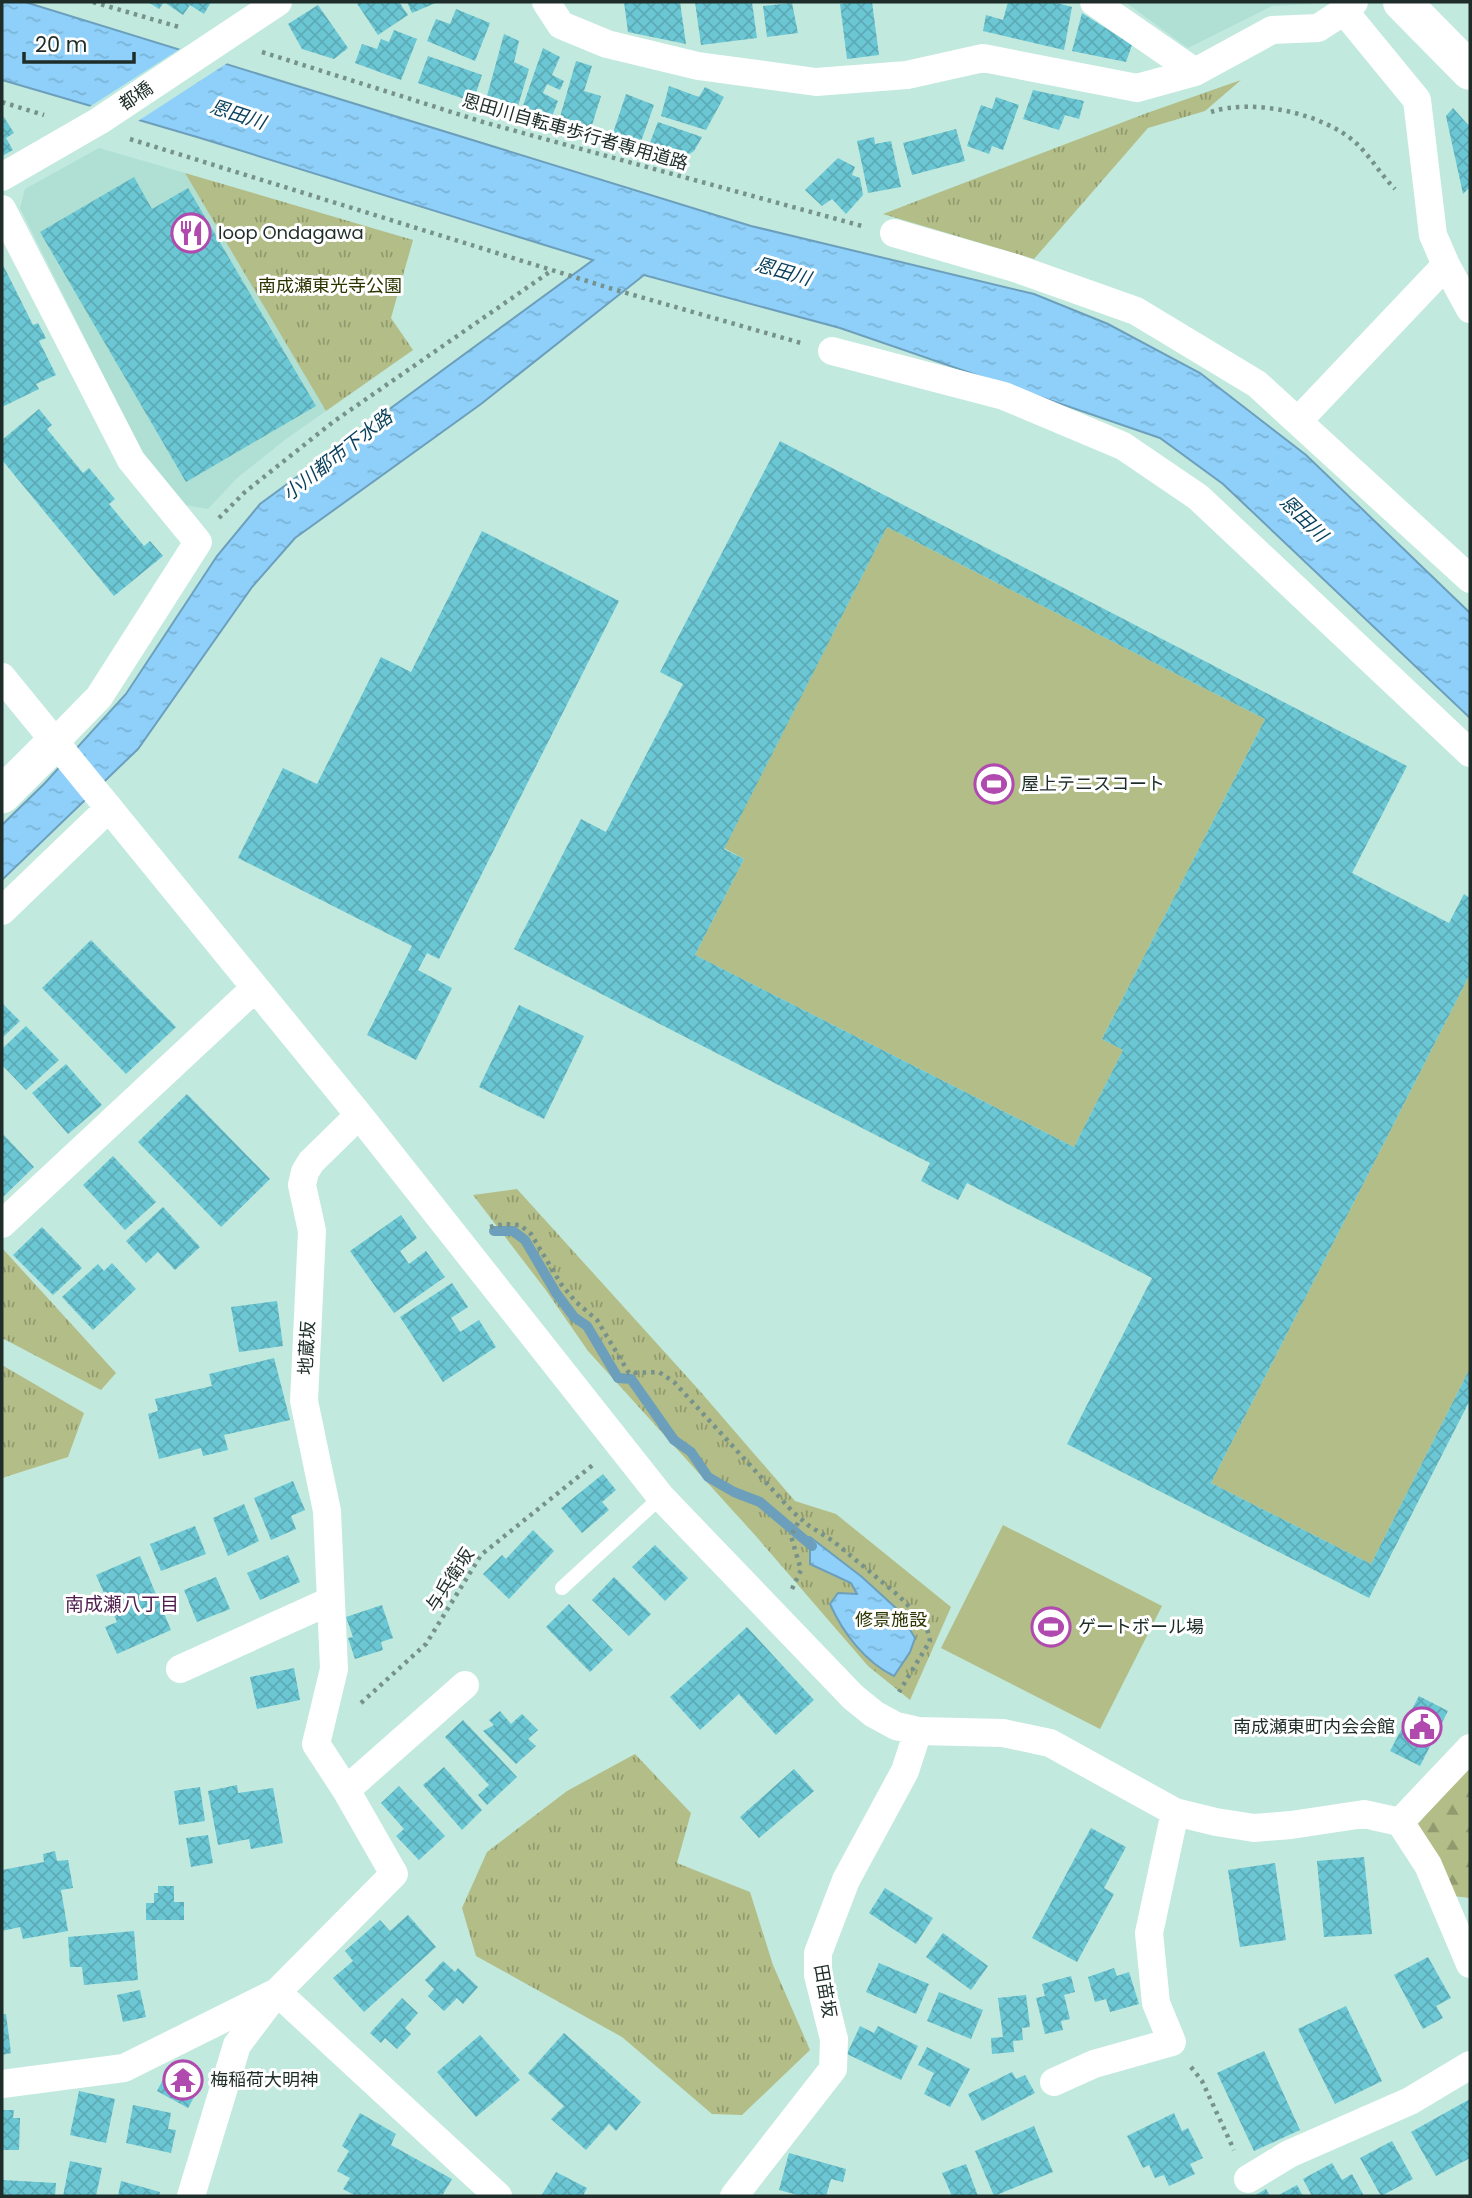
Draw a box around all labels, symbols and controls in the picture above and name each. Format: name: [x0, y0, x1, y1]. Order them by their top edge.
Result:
scale bar: [24, 21, 135, 65]
text: 20 m: [35, 30, 88, 59]
street label: 都橋: [114, 75, 158, 116]
street label: 恩田川自転車歩行者専用道路: [459, 87, 691, 176]
water label: 恩田川: [207, 93, 271, 137]
restaurant icon: loop Ondagawa: [170, 212, 212, 254]
place label: loop Ondagawa: [218, 220, 364, 245]
water label: 恩田川: [752, 251, 816, 293]
park label: 南成瀬東光寺公園: [258, 273, 402, 298]
water label: 小川都市下水路: [277, 403, 400, 507]
water label: 恩田川: [1274, 489, 1335, 549]
sports icon: 屋上テニスコート: [973, 763, 1015, 805]
place label: 屋上テニスコート: [1021, 771, 1165, 796]
street label: 地蔵坂: [293, 1320, 320, 1376]
street label: 与兵衛坂: [419, 1543, 480, 1617]
district label: 南成瀬八丁目: [65, 1591, 179, 1618]
sports icon: ゲートボール場: [1030, 1606, 1072, 1648]
park label: 修景施設: [855, 1607, 927, 1632]
place label: ゲートボール場: [1078, 1614, 1204, 1639]
public building icon: 南成瀬東町内会会館: [1401, 1706, 1443, 1748]
place label: 南成瀬東町内会会館: [1233, 1714, 1395, 1739]
street label: 田苗坂: [808, 1962, 842, 2020]
temple icon: 梅稲荷大明神: [162, 2059, 204, 2101]
place label: 梅稲荷大明神: [210, 2067, 318, 2092]

